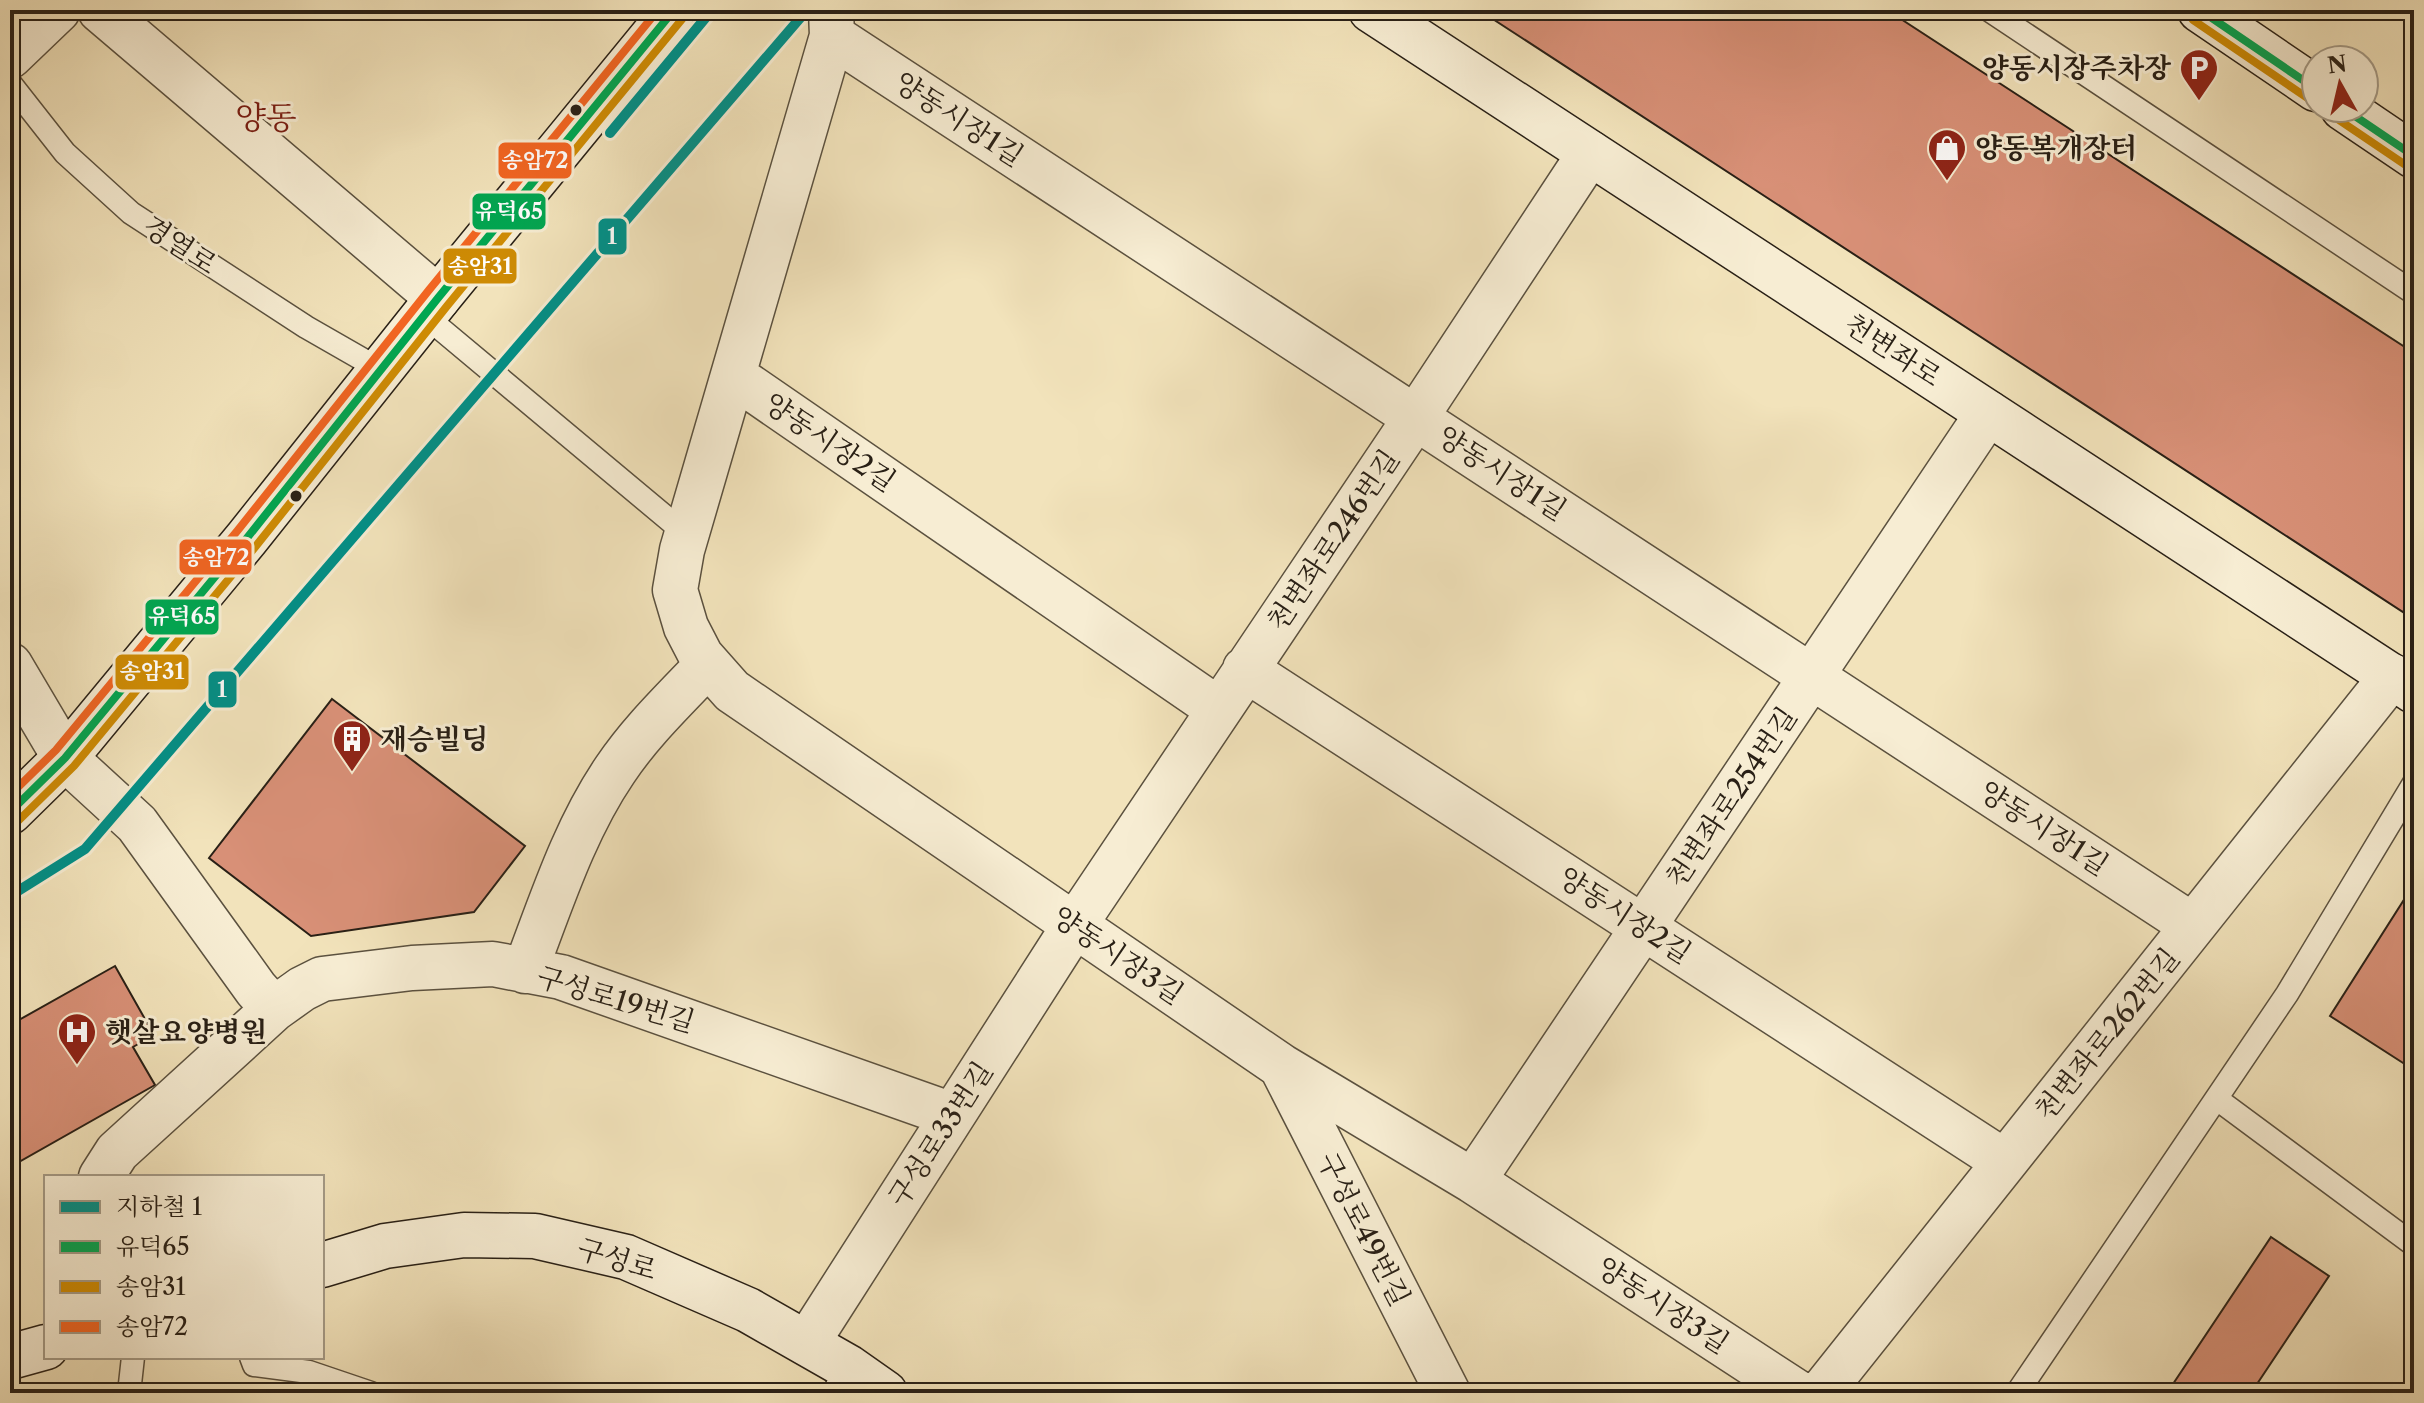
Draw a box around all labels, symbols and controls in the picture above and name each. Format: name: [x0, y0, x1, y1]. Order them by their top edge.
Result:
north arrow: [2300, 44, 2380, 124]
parking icon: 양동시장주차장: [2178, 47, 2220, 102]
text: N: [2326, 50, 2349, 79]
place label: 양동시장주차장: [1982, 51, 2172, 85]
street label: 양동시장1길: [888, 65, 1030, 173]
district label: 양동: [235, 98, 297, 137]
unlabelled marker: [568, 102, 584, 118]
shop icon: 양동복개장터: [1926, 127, 1968, 182]
place label: 양동복개장터: [1975, 131, 2137, 165]
line badge: 송암72: [497, 141, 573, 180]
text: 송암72: [502, 147, 568, 174]
line badge: 유덕65: [471, 192, 547, 231]
text: 유덕65: [475, 198, 543, 225]
street label: 경열로: [137, 209, 223, 281]
line badge: 1: [597, 217, 628, 256]
text: 1: [607, 223, 617, 250]
line badge: 송암31: [442, 247, 518, 285]
text: 송암31: [448, 253, 513, 280]
street label: 천변좌로: [1838, 306, 1948, 394]
street label: 양동시장2길: [758, 386, 902, 498]
street label: 양동시장1길: [1431, 419, 1573, 527]
street label: 천변좌로246번길: [1260, 443, 1406, 637]
unlabelled marker: [288, 488, 304, 504]
line badge: 송암72: [178, 538, 253, 576]
text: 송암72: [183, 544, 249, 571]
line badge: 유덕65: [144, 598, 220, 636]
text: 유덕65: [148, 603, 216, 630]
line badge: 송암31: [114, 653, 190, 691]
text: 송암31: [120, 658, 185, 685]
line badge: 1: [207, 670, 238, 709]
text: 1: [217, 676, 227, 703]
street label: 천변좌로254번길: [1658, 701, 1804, 893]
building icon: 재승빌딩: [331, 718, 373, 773]
place label: 재승빌딩: [380, 722, 488, 756]
street label: 양동시장1길: [1973, 774, 2115, 882]
street label: 양동시장2길: [1552, 860, 1698, 970]
street label: 양동시장3길: [1046, 899, 1190, 1011]
street label: 천변좌로262번길: [2027, 941, 2187, 1127]
street label: 구성로19번길: [533, 959, 699, 1039]
hospital icon: 햇살요양병원: [56, 1011, 98, 1066]
place label: 햇살요양병원: [105, 1015, 267, 1049]
street label: 구성로33번길: [881, 1055, 999, 1213]
street label: 구성로49번길: [1311, 1147, 1417, 1311]
legend: [44, 1175, 324, 1359]
text: 지하철 1: [116, 1192, 202, 1221]
street label: 구성로: [573, 1231, 661, 1287]
text: 유덕65: [116, 1232, 189, 1261]
street label: 양동시장3길: [1591, 1250, 1735, 1360]
text: 송암31: [116, 1272, 186, 1301]
text: 송암72: [116, 1312, 188, 1341]

